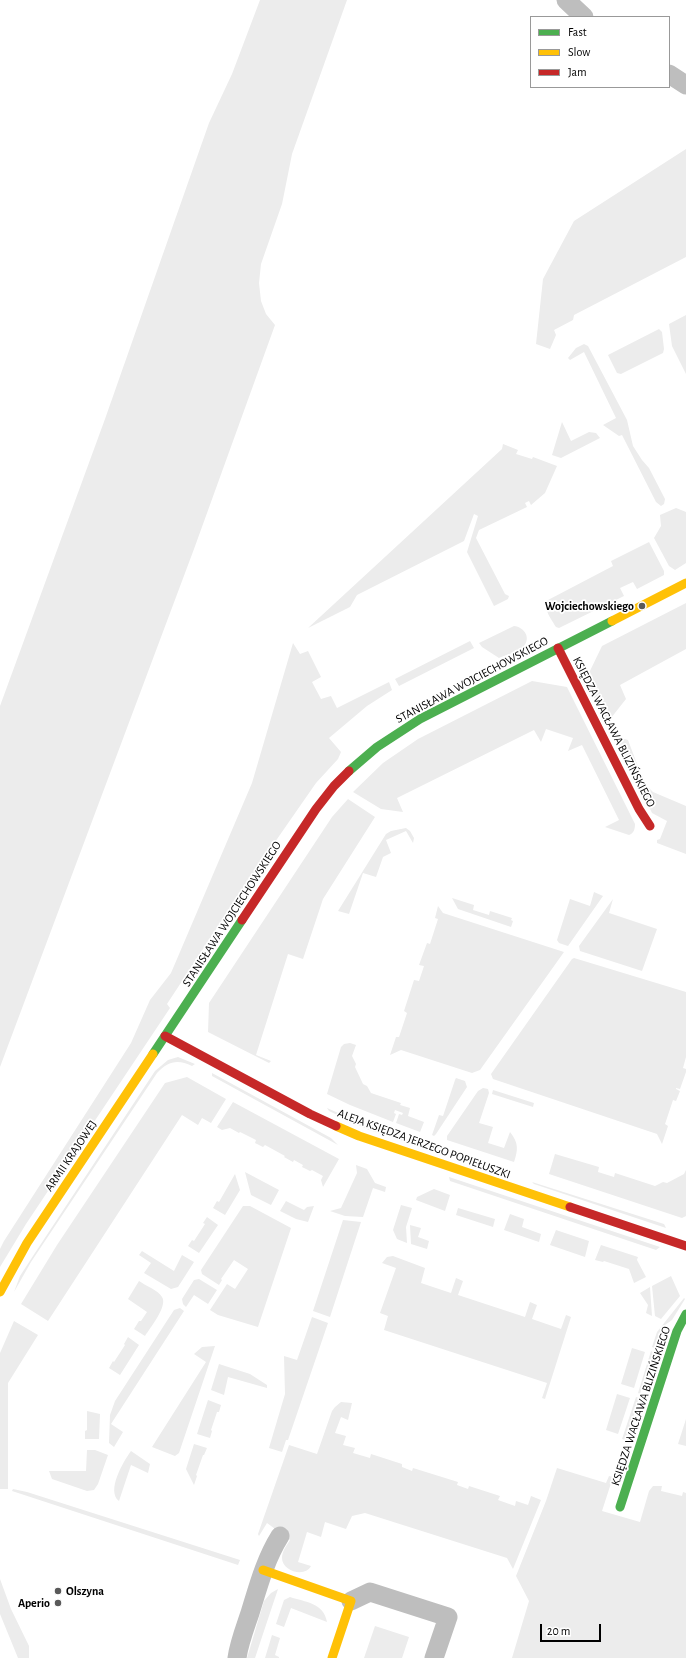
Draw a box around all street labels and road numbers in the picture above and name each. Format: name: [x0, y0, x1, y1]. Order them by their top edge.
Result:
street label: STANISŁAWA WOJCIECHOWSKIEGO: [393, 634, 551, 726]
street label: KSIĘDZA WACŁAWA BLIZIŃSKIEGO: [570, 654, 658, 810]
street label: STANISŁAWA WOJCIECHOWSKIEGO: [179, 839, 285, 989]
street label: ALEJA KSIĘDZA JERZEGO POPIEŁUSZKI: [336, 1106, 512, 1182]
street label: ARMII KRAJOWEJ: [42, 1118, 100, 1194]
street label: KSIĘDZA WACŁAWA BLIZIŃSKIEGO: [608, 1324, 674, 1488]

